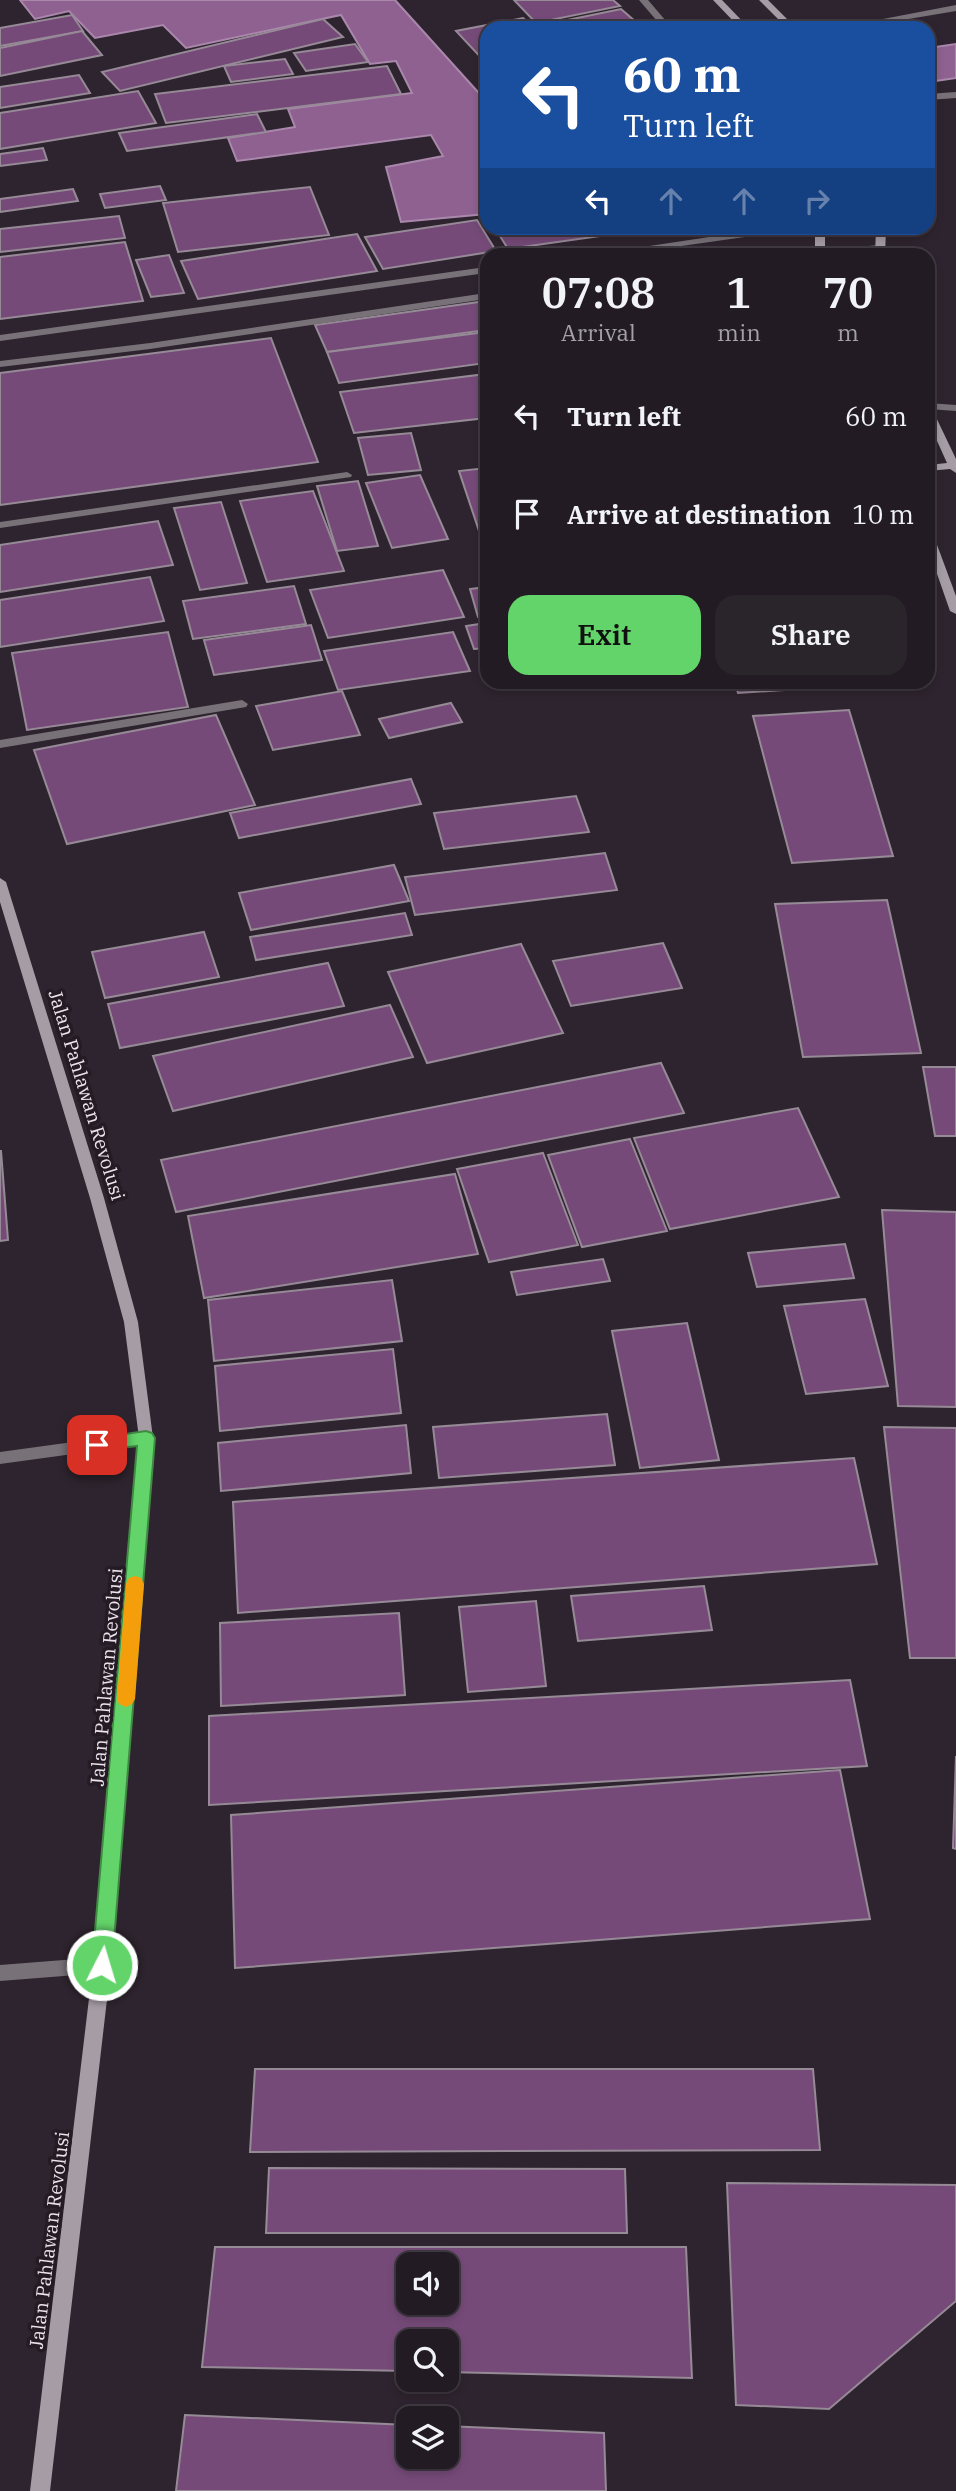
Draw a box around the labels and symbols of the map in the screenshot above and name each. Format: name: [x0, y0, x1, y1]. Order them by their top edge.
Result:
street label: Jalan Pahlawan Revolusi: [44, 987, 130, 1203]
pin: [67, 1415, 127, 1475]
street label: Jalan Pahlawan Revolusi: [85, 1567, 127, 1787]
position arrow: [65, 1928, 139, 2002]
street label: Jalan Pahlawan Revolusi: [24, 2130, 74, 2350]

